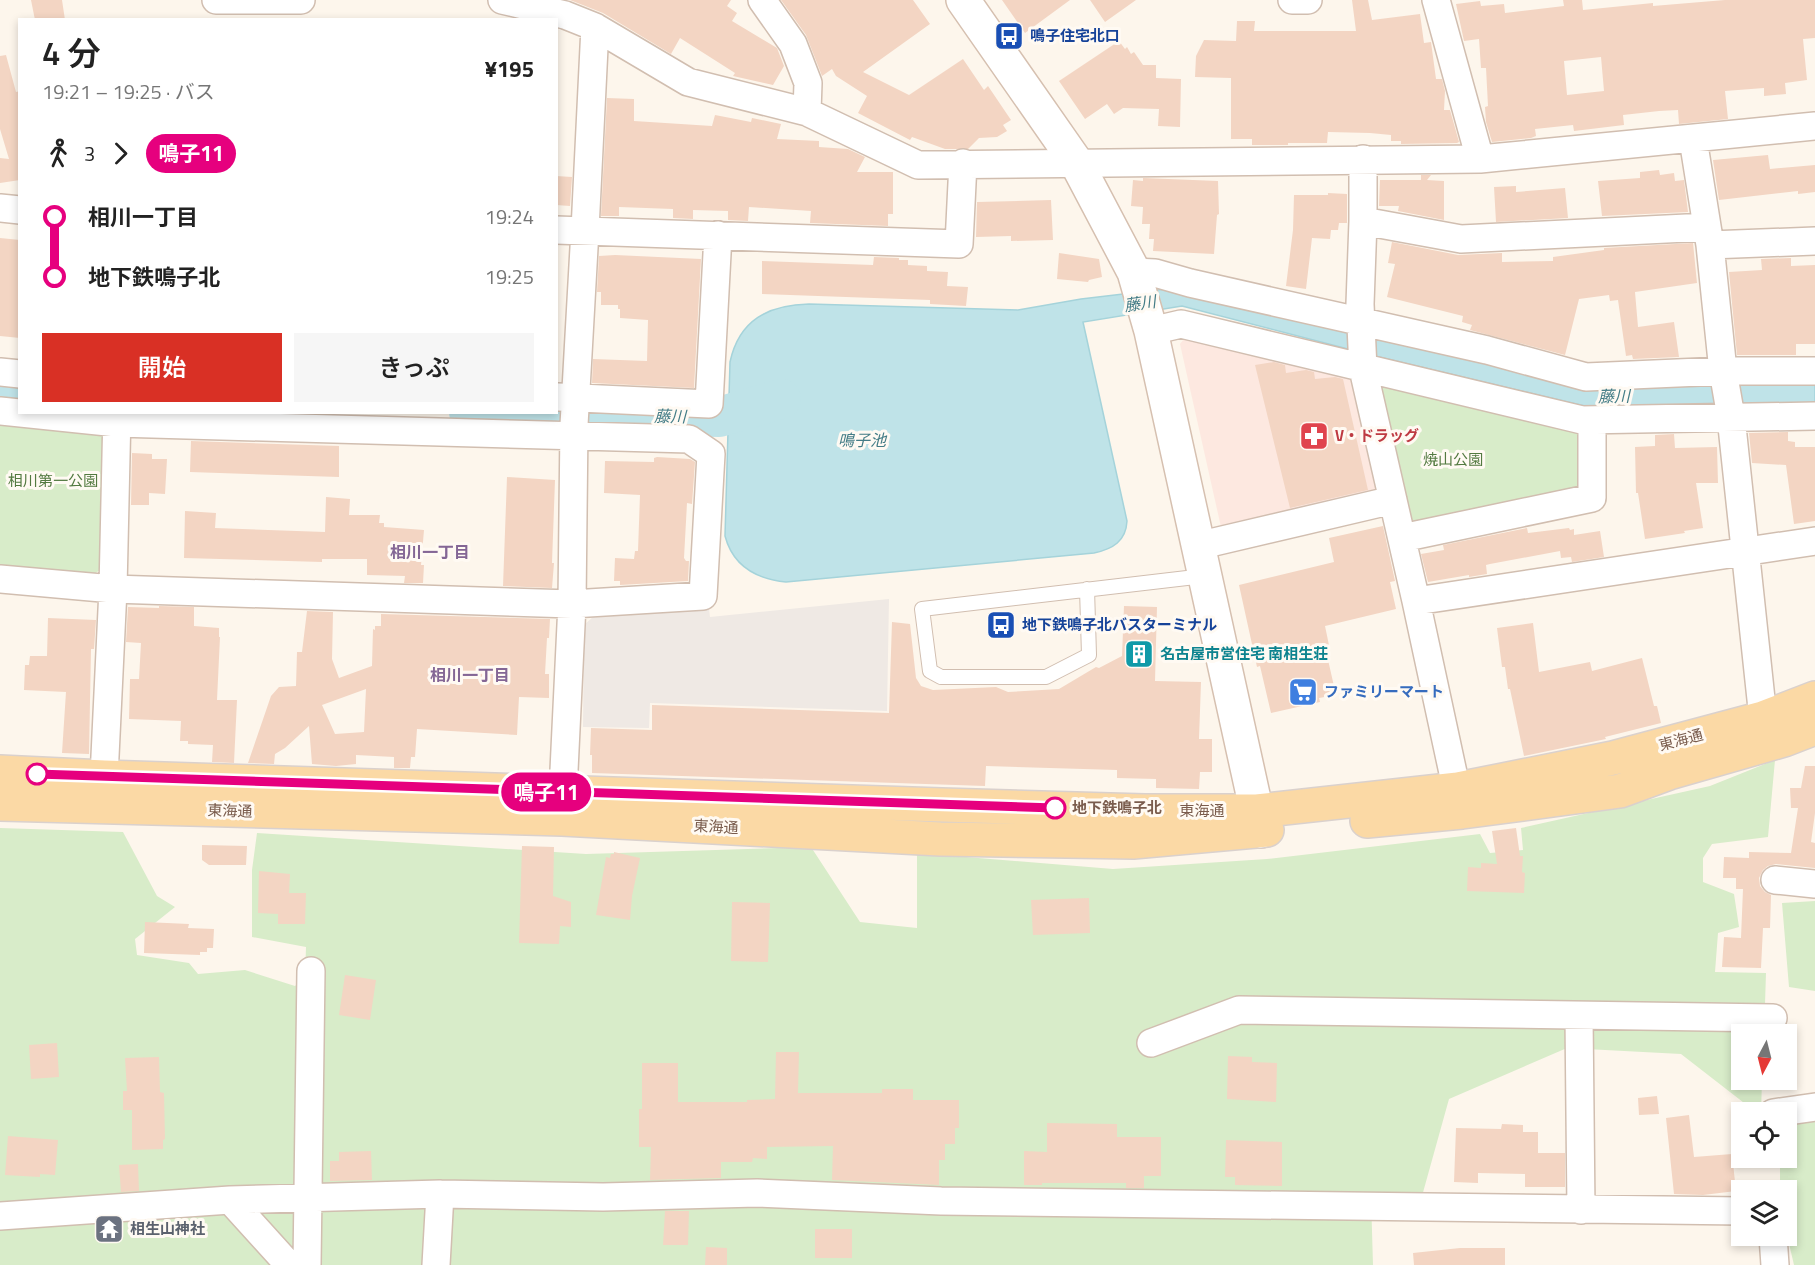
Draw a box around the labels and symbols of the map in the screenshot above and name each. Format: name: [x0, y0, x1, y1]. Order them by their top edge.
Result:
bus stop icon: 鳴子住宅北口: [993, 20, 1025, 52]
place label: 鳴子住宅北口: [1030, 24, 1120, 47]
water label: 藤川: [1122, 289, 1159, 317]
water label: 藤川: [1598, 384, 1632, 408]
water label: 藤川: [654, 404, 688, 428]
pharmacy icon: V・ドラッグ: [1298, 420, 1330, 452]
place label: V・ドラッグ: [1335, 424, 1419, 447]
water label: 鳴子池: [838, 428, 888, 452]
park label: 焼山公園: [1423, 448, 1483, 471]
park label: 相川第一公園: [8, 469, 98, 492]
district label: 相川一丁目: [390, 540, 470, 564]
bus stop icon: 地下鉄鳴子北バスターミナル: [985, 609, 1017, 641]
place label: 地下鉄鳴子北バスターミナル: [1022, 613, 1217, 636]
building icon: 名古屋市営住宅 南相生荘: [1123, 638, 1155, 670]
place label: 名古屋市営住宅 南相生荘: [1160, 642, 1328, 665]
district label: 相川一丁目: [430, 663, 510, 687]
supermarket icon: ファミリーマート: [1287, 676, 1319, 708]
place label: ファミリーマート: [1324, 680, 1444, 703]
street label: 東海通: [1656, 723, 1706, 756]
unlabelled marker: [26, 763, 48, 785]
line badge: 鳴子11: [504, 772, 588, 812]
place label: 地下鉄鳴子北: [1072, 796, 1162, 819]
marker: 地下鉄鳴子北: [1044, 797, 1066, 819]
street label: 東海通: [207, 798, 253, 823]
street label: 東海通: [1179, 799, 1225, 822]
street label: 東海通: [693, 814, 739, 839]
north arrow: [1731, 1024, 1797, 1090]
temple icon: 相生山神社: [93, 1213, 125, 1245]
place label: 相生山神社: [130, 1217, 205, 1240]

